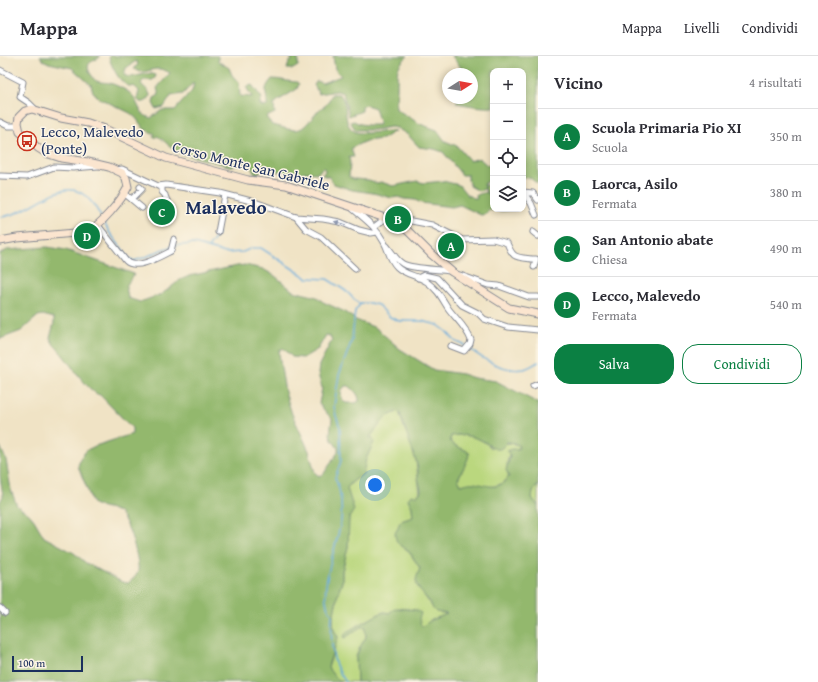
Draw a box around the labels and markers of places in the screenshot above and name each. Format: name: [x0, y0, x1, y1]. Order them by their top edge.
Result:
place label: Lecco, Malevedo (Ponte): [41, 121, 144, 159]
bus stop icon: Lecco, Malevedo (Ponte): [16, 130, 38, 152]
pin: C: [149, 197, 175, 227]
pin: B: [385, 204, 411, 234]
pin: D: [74, 221, 100, 251]
pin: A: [438, 231, 464, 261]

